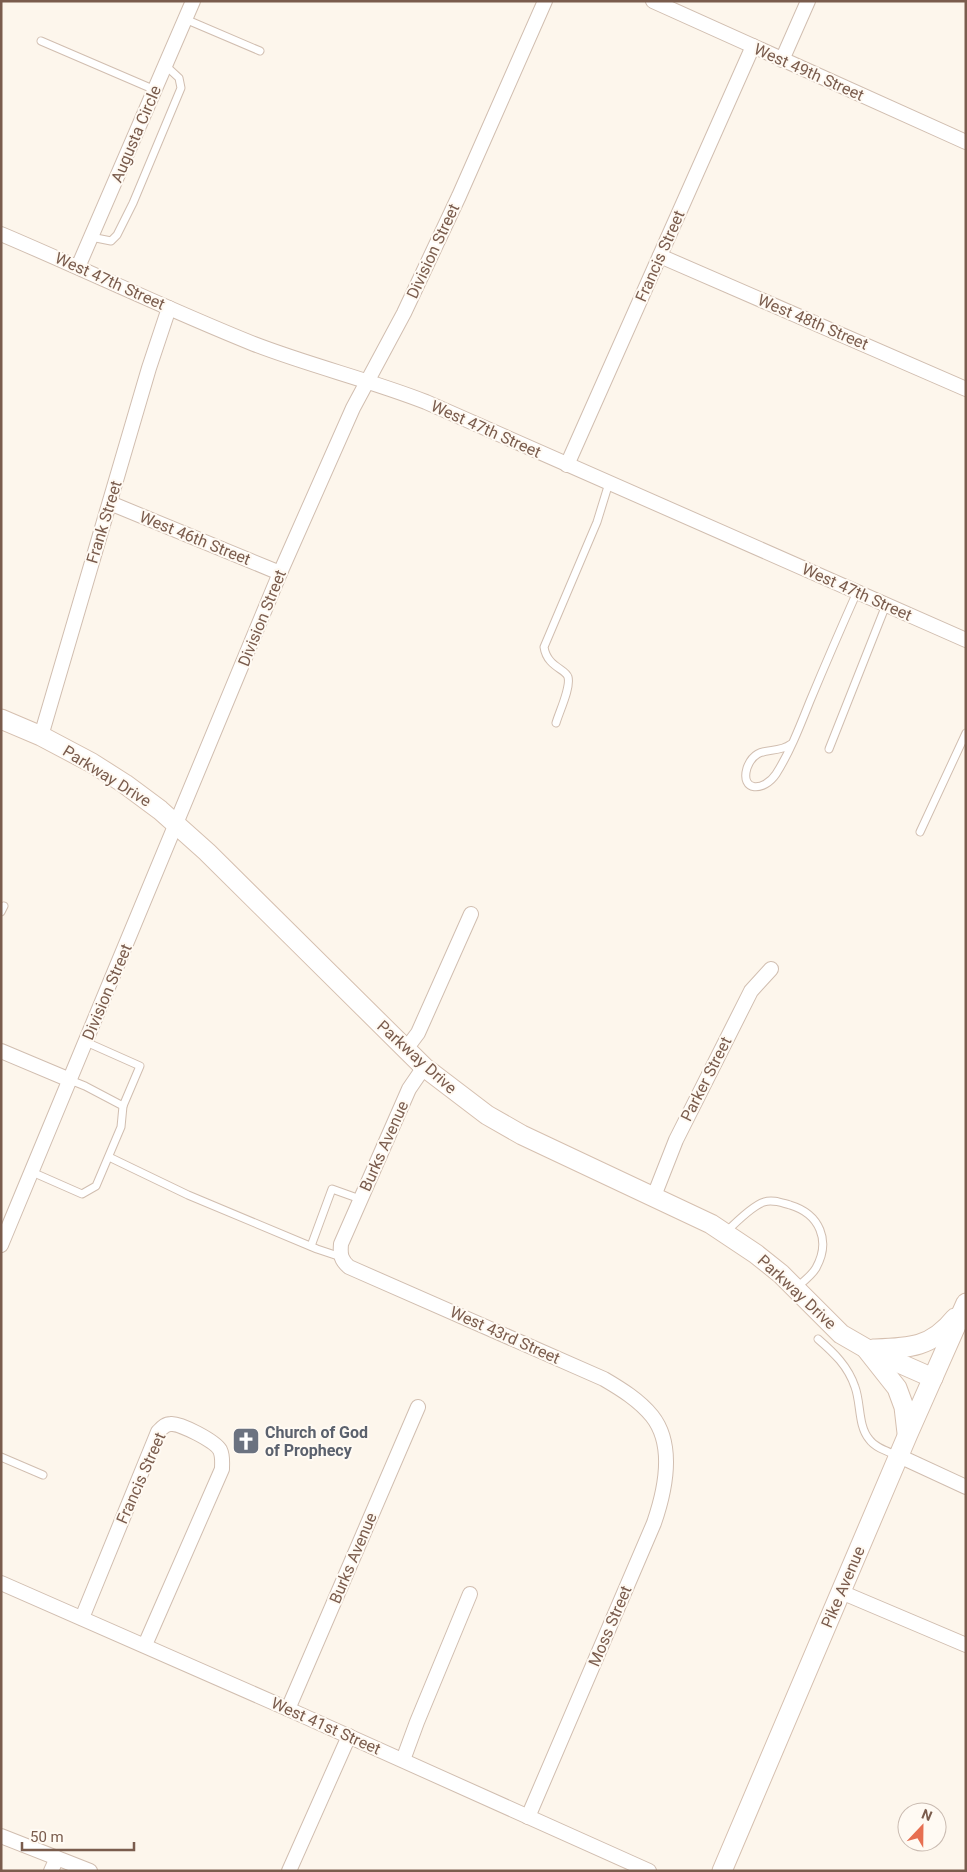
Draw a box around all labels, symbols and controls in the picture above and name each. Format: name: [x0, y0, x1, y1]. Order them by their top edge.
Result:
street label: West 49th Street: [751, 39, 867, 105]
street label: Augusta Circle: [107, 83, 165, 185]
street label: Division Street: [403, 201, 463, 301]
street label: Francis Street: [631, 207, 689, 305]
street label: West 47th Street: [52, 248, 168, 314]
street label: West 48th Street: [755, 290, 871, 354]
street label: West 47th Street: [428, 396, 544, 462]
street label: Frank Street: [82, 478, 126, 566]
street label: West 46th Street: [137, 507, 253, 569]
street label: West 47th Street: [799, 559, 915, 625]
street label: Division Street: [234, 567, 290, 669]
street label: Parkway Drive: [59, 741, 155, 811]
street label: Division Street: [78, 941, 136, 1043]
street label: Parkway Drive: [373, 1016, 461, 1098]
street label: Parker Street: [677, 1034, 735, 1124]
street label: Burks Avenue: [356, 1098, 412, 1194]
street label: Parkway Drive: [754, 1251, 840, 1333]
street label: West 43rd Street: [447, 1302, 563, 1368]
place label: Church of God of Prophecy: [265, 1423, 368, 1460]
church icon: Church of God of Prophecy: [231, 1426, 261, 1456]
street label: Francis Street: [112, 1429, 170, 1527]
street label: Burks Avenue: [325, 1510, 381, 1606]
street label: Pike Avenue: [817, 1543, 869, 1631]
street label: Moss Street: [584, 1583, 636, 1669]
street label: West 41st Street: [268, 1693, 384, 1759]
north arrow: [897, 1802, 947, 1852]
text: N: [919, 1806, 934, 1824]
scale bar: [22, 1820, 135, 1852]
text: 50 m: [30, 1828, 64, 1846]

